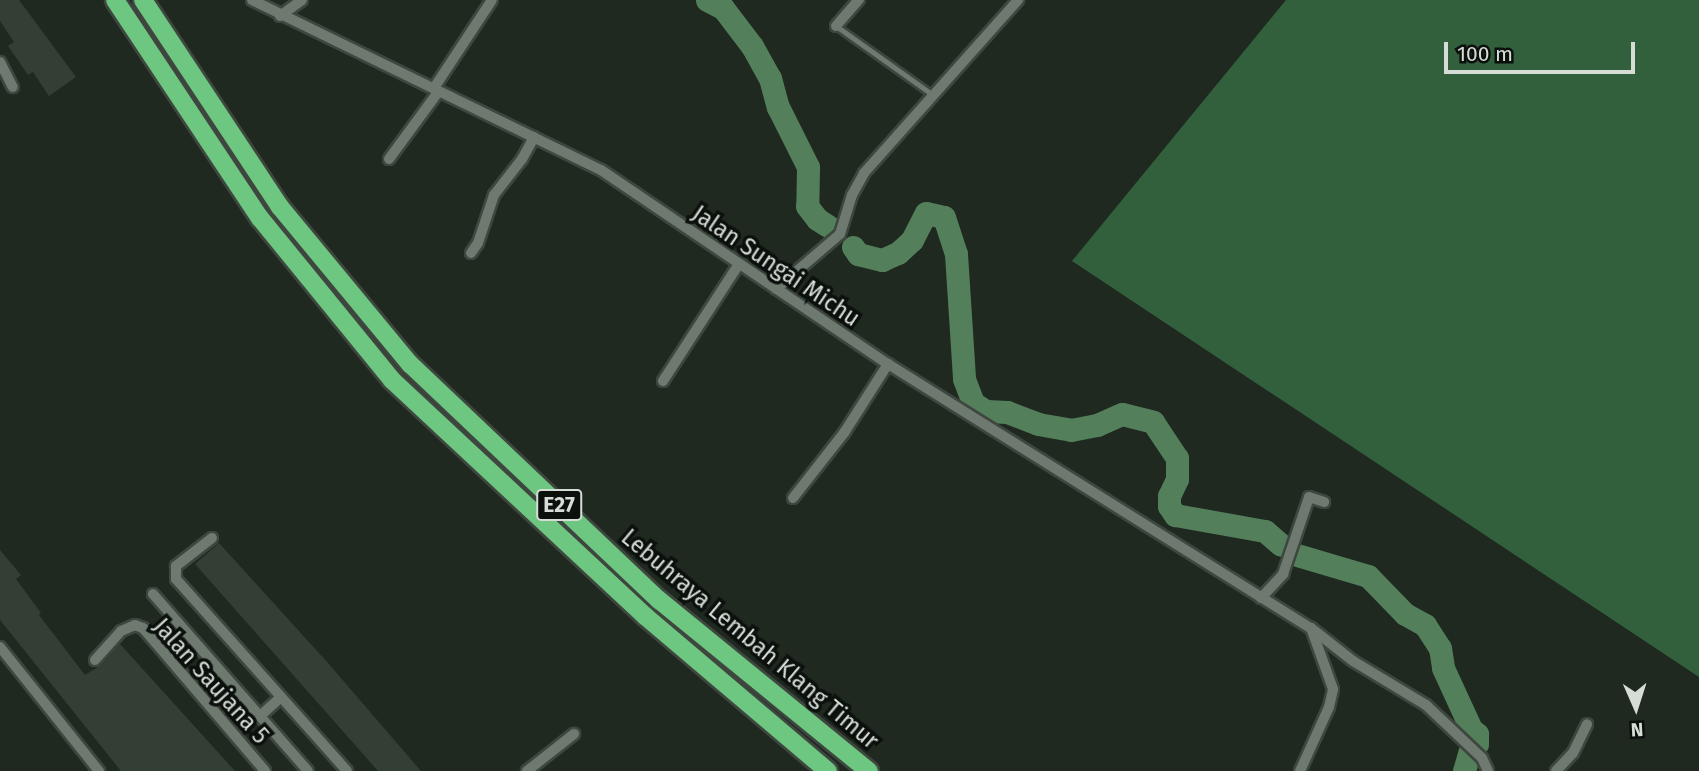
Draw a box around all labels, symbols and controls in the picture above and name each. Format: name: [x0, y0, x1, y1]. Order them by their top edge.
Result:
scale bar: [1447, 28, 1638, 72]
text: 100 m: [1457, 41, 1513, 67]
street label: Jalan Sungai Michu: [687, 200, 865, 332]
road number: E27: [534, 488, 584, 522]
street label: Lebuhraya Lembah Klang Timur: [616, 523, 884, 755]
street label: Jalan Saujana 5: [148, 613, 274, 749]
north arrow: [1601, 673, 1671, 743]
text: N: [1630, 718, 1644, 741]

